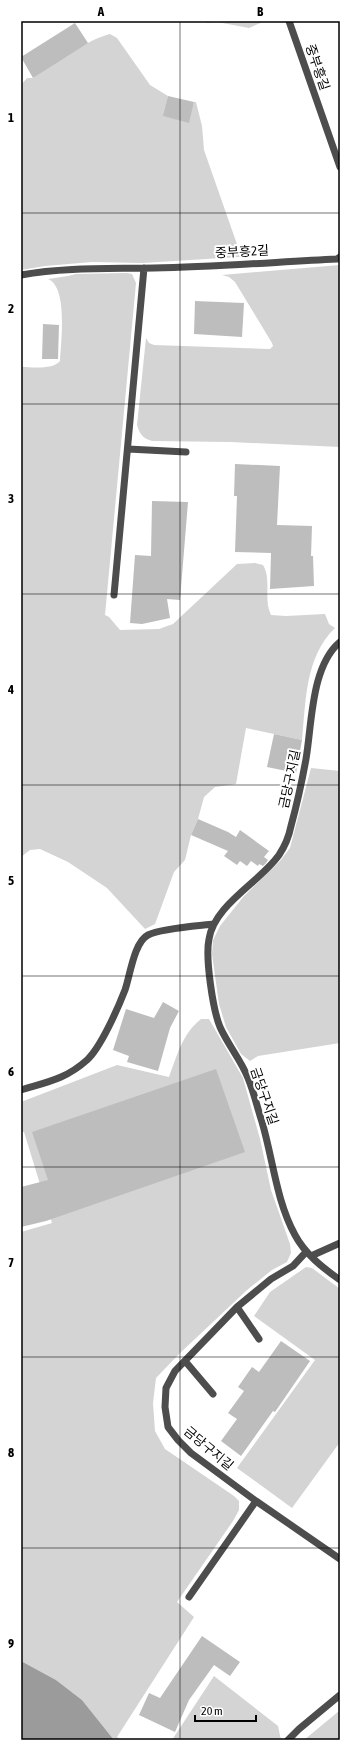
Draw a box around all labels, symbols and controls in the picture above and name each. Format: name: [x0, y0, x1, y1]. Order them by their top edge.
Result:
text: A: [97, 4, 105, 19]
text: B: [257, 4, 264, 19]
street label: 중부흥길: [303, 42, 332, 92]
text: 1: [8, 110, 14, 125]
street label: 중부흥2길: [215, 243, 269, 260]
text: 2: [8, 301, 14, 316]
text: 3: [8, 491, 14, 506]
text: 4: [7, 682, 14, 697]
street label: 금당구지길: [276, 748, 303, 810]
text: 5: [8, 873, 14, 888]
text: 6: [8, 1064, 14, 1079]
street label: 금당구지길: [248, 1065, 281, 1127]
text: 7: [8, 1255, 14, 1270]
street label: 금당구지길: [181, 1423, 236, 1473]
text: 8: [8, 1445, 14, 1460]
text: 9: [8, 1636, 14, 1651]
scale bar: [195, 1697, 256, 1723]
text: 20 m: [201, 1704, 223, 1718]

